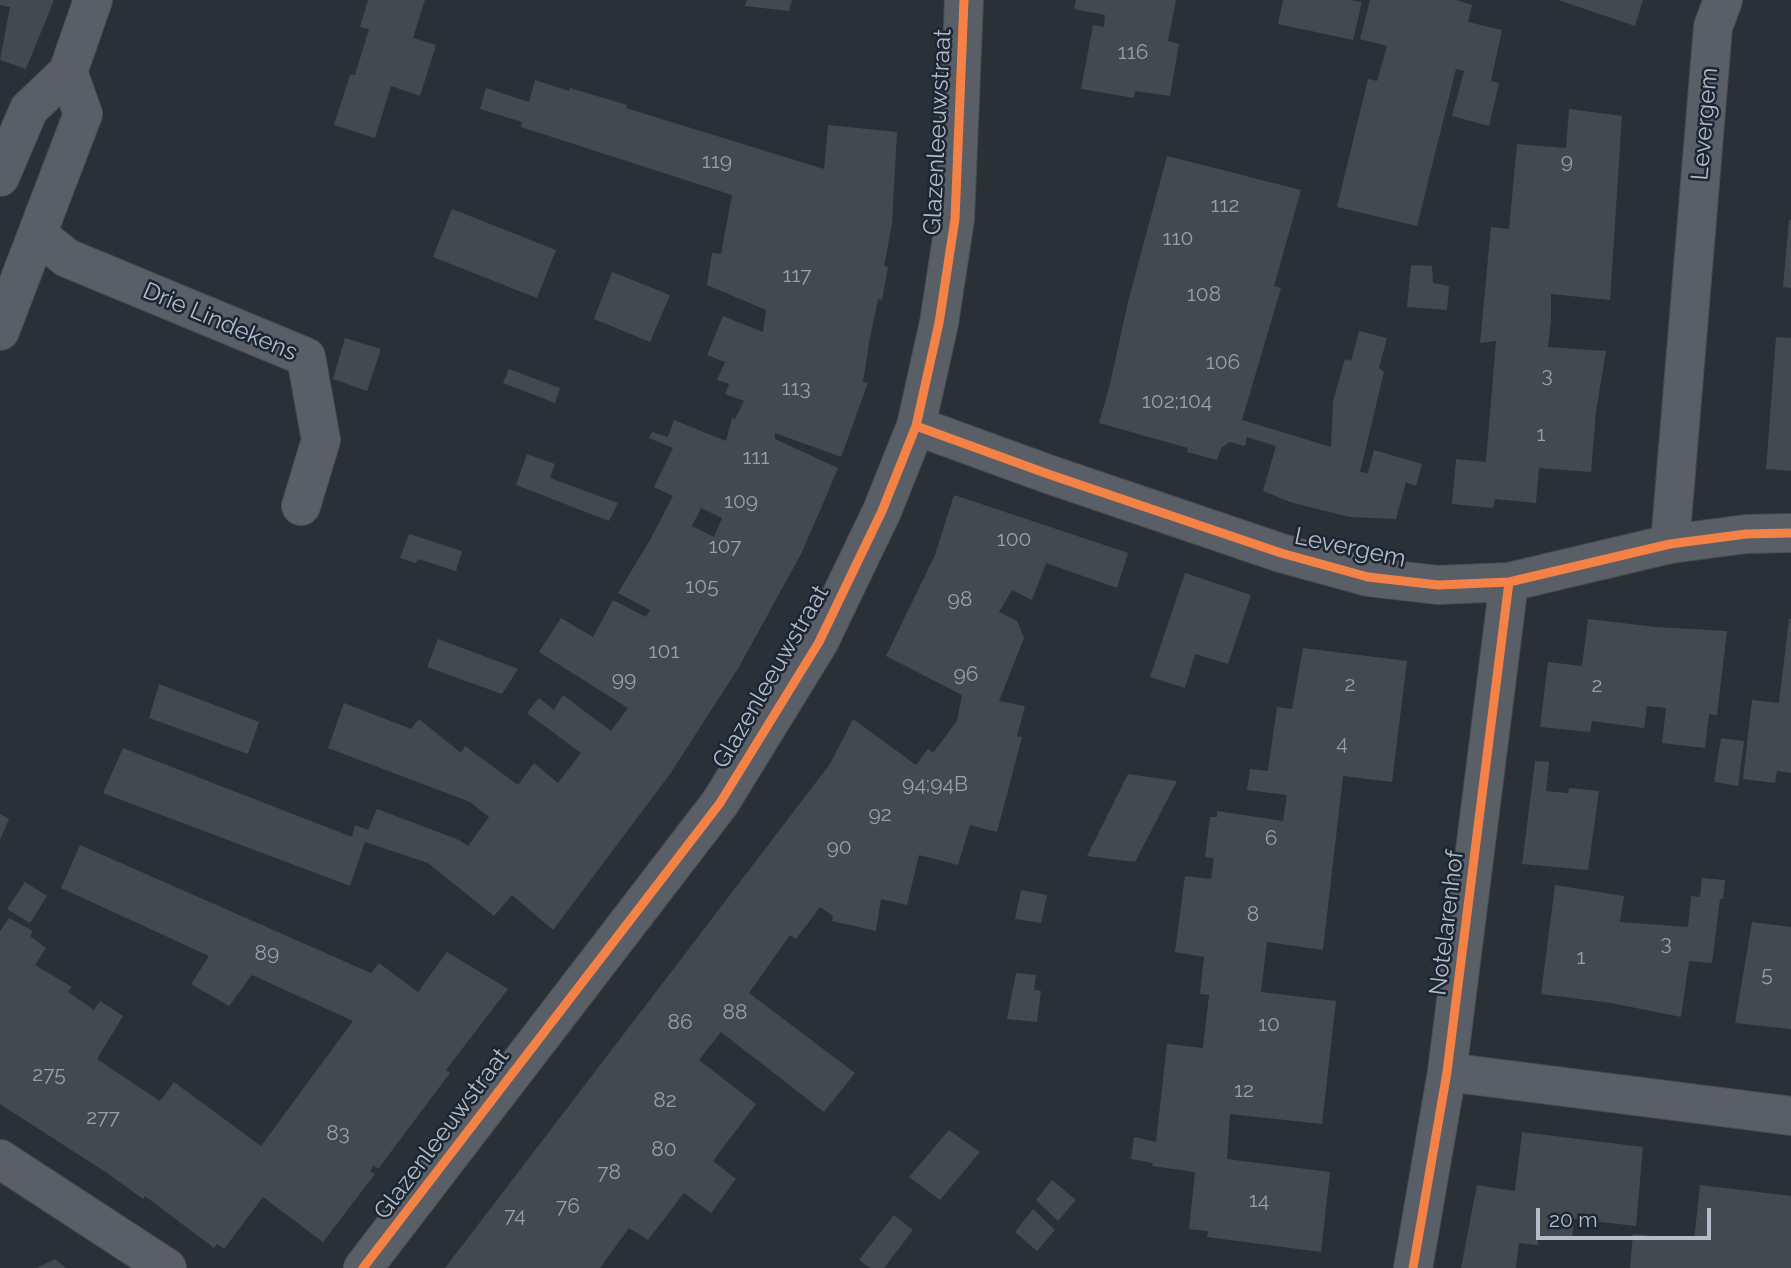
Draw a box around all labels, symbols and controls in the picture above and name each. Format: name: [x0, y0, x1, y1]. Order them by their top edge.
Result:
street label: Glazenleeuwstraat: [918, 28, 958, 236]
house number: 116: [1118, 40, 1148, 66]
street label: Levergem: [1686, 66, 1724, 182]
house number: 119: [702, 149, 732, 175]
house number: 9: [1561, 149, 1573, 175]
house number: 112: [1211, 193, 1239, 219]
house number: 110: [1163, 226, 1193, 252]
house number: 117: [782, 263, 812, 289]
street label: Drie Lindekens: [138, 277, 302, 367]
house number: 108: [1187, 282, 1221, 308]
house number: 106: [1206, 350, 1240, 376]
house number: 3: [1541, 363, 1553, 389]
house number: 113: [781, 376, 811, 402]
house number: 102;104: [1142, 389, 1212, 415]
house number: 1: [1537, 422, 1545, 448]
house number: 111: [743, 445, 769, 471]
house number: 109: [724, 489, 758, 515]
street label: Levergem: [1292, 522, 1408, 574]
house number: 100: [997, 527, 1031, 553]
house number: 107: [709, 534, 741, 560]
house number: 105: [685, 574, 719, 600]
street label: Glazenleeuwstraat: [707, 580, 835, 774]
house number: 98: [948, 587, 972, 613]
house number: 101: [649, 639, 679, 665]
house number: 96: [954, 662, 978, 688]
house number: 99: [612, 667, 636, 693]
house number: 2: [1345, 672, 1355, 698]
house number: 2: [1592, 673, 1602, 699]
house number: 4: [1336, 731, 1348, 757]
house number: 94;94B: [902, 772, 968, 798]
house number: 92: [868, 802, 892, 828]
house number: 6: [1265, 826, 1277, 852]
house number: 90: [826, 835, 852, 861]
street label: Notelarenhof: [1424, 849, 1470, 997]
house number: 8: [1247, 902, 1259, 928]
house number: 3: [1660, 931, 1672, 957]
house number: 89: [255, 941, 279, 967]
house number: 1: [1577, 945, 1585, 971]
house number: 5: [1761, 962, 1773, 988]
house number: 88: [723, 1000, 747, 1026]
house number: 86: [667, 1010, 693, 1036]
house number: 10: [1258, 1012, 1280, 1038]
street label: Glazenleeuwstraat: [368, 1043, 516, 1225]
house number: 275: [32, 1062, 66, 1088]
house number: 12: [1234, 1078, 1254, 1104]
house number: 82: [653, 1088, 677, 1114]
house number: 277: [86, 1105, 120, 1131]
house number: 83: [326, 1121, 350, 1147]
house number: 80: [651, 1137, 677, 1163]
house number: 78: [597, 1160, 621, 1186]
house number: 14: [1249, 1188, 1269, 1214]
house number: 76: [556, 1194, 580, 1220]
scale bar: [1539, 1194, 1714, 1238]
house number: 74: [504, 1203, 526, 1229]
text: 20 m: [1549, 1207, 1597, 1232]

